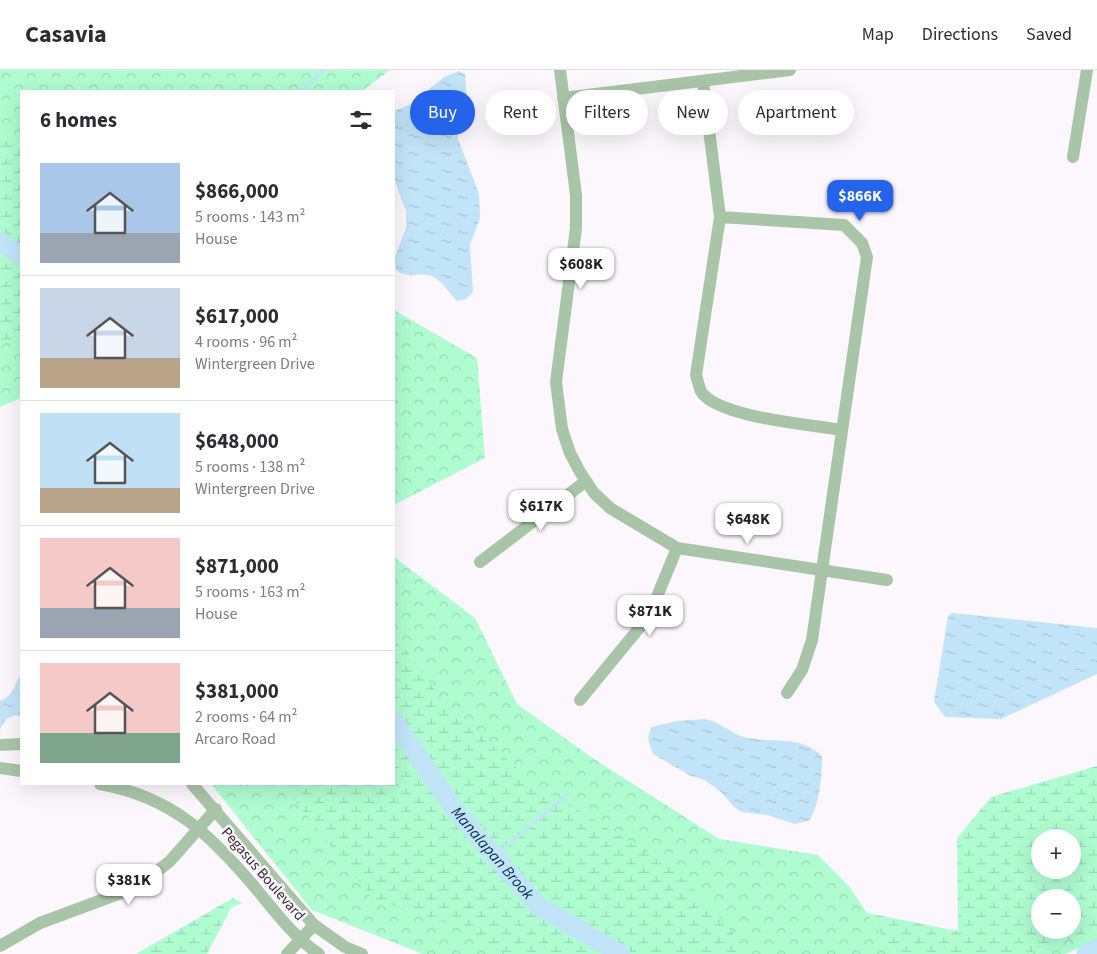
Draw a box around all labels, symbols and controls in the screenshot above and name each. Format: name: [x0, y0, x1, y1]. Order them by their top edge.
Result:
text: Casavia: [25, 17, 107, 52]
text: Map: [862, 22, 894, 47]
text: Directions: [922, 22, 998, 47]
text: Saved: [1026, 22, 1072, 47]
chip: Buy: [410, 90, 475, 135]
chip: Rent: [485, 90, 556, 135]
chip: Filters: [566, 90, 648, 135]
chip: New: [658, 90, 728, 135]
chip: Apartment: [738, 90, 854, 135]
text: 6 homes: [40, 105, 117, 135]
icon: filters: [347, 106, 375, 134]
text: $866,000: [195, 176, 279, 206]
pin: $866K: [825, 180, 895, 222]
icon: home: [80, 183, 140, 243]
text: $866K: [838, 185, 882, 207]
text: 5 rooms · 143 m²: [195, 206, 305, 228]
text: House: [195, 228, 237, 250]
pin: $608K: [546, 248, 616, 290]
text: $608K: [559, 253, 603, 275]
text: $617,000: [195, 301, 279, 331]
icon: home: [80, 308, 140, 368]
text: 4 rooms · 96 m²: [195, 331, 297, 353]
text: Wintergreen Drive: [195, 353, 315, 375]
text: $648,000: [195, 426, 279, 456]
icon: home: [80, 433, 140, 493]
text: 5 rooms · 138 m²: [195, 456, 305, 478]
text: Wintergreen Drive: [195, 478, 315, 500]
pin: $617K: [506, 490, 576, 532]
text: $617K: [519, 495, 563, 517]
pin: $648K: [713, 502, 783, 545]
text: $648K: [726, 508, 770, 530]
text: $871,000: [195, 551, 279, 581]
icon: home: [80, 558, 140, 618]
text: 5 rooms · 163 m²: [195, 581, 305, 603]
pin: $871K: [615, 594, 685, 637]
text: $871K: [628, 600, 672, 622]
text: House: [195, 603, 237, 625]
text: $381,000: [195, 676, 279, 706]
icon: home: [80, 683, 140, 743]
text: 2 rooms · 64 m²: [195, 706, 297, 728]
text: Arcaro Road: [195, 728, 276, 750]
water label: Manalapan Brook: [446, 802, 539, 905]
street label: Pegasus Boulevard: [216, 823, 310, 925]
map controls: [1031, 829, 1081, 939]
button: +: [1031, 829, 1081, 879]
pin: $381K: [94, 864, 164, 906]
text: $381K: [107, 869, 151, 891]
button: −: [1031, 889, 1081, 939]

